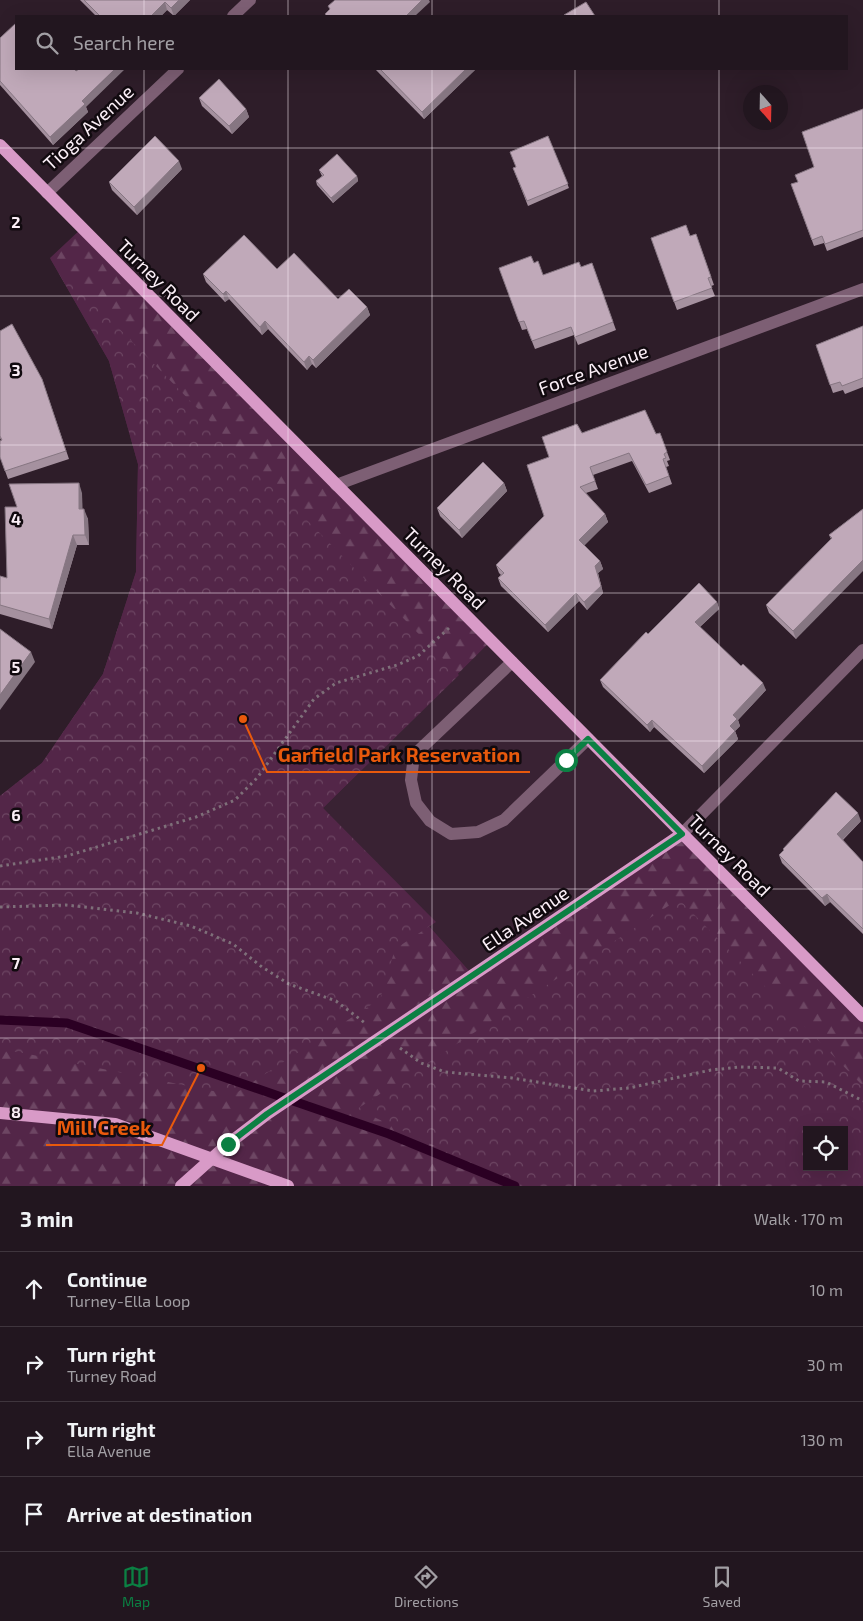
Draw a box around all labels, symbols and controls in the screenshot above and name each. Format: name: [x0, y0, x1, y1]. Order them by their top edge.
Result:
search box: [15, 15, 848, 70]
icon: search: [33, 29, 61, 57]
text: Search here: [73, 31, 175, 54]
street label: Tioga Avenue: [38, 79, 138, 175]
north arrow: [743, 85, 788, 130]
text: 2: [11, 212, 21, 231]
street label: Turney Road: [113, 234, 205, 326]
street label: Force Avenue: [535, 339, 651, 399]
text: 3: [11, 360, 21, 379]
text: 4: [11, 509, 21, 528]
street label: Turney Road: [399, 522, 491, 614]
text: 5: [12, 657, 21, 676]
callout: Garfield Park Reservation: [267, 737, 530, 772]
text: Garfield Park Reservation: [278, 742, 520, 766]
route start: [555, 749, 578, 772]
text: 6: [11, 805, 21, 824]
street label: Turney Road: [684, 809, 776, 901]
street label: Ella Avenue: [477, 881, 573, 955]
text: 7: [12, 953, 21, 972]
text: 8: [11, 1102, 21, 1121]
callout: Mill Creek: [46, 1110, 162, 1145]
text: Mill Creek: [57, 1115, 152, 1139]
map controls: [803, 1126, 848, 1171]
button: locate: [803, 1126, 848, 1171]
route end: [217, 1133, 240, 1156]
text: 3 min: [20, 1206, 73, 1231]
text: Walk · 170 m: [754, 1209, 843, 1228]
text: Continue: [67, 1268, 147, 1291]
icon: ahead: [20, 1275, 48, 1303]
text: 10 m: [809, 1280, 843, 1299]
text: Turney-Ella Loop: [67, 1291, 190, 1310]
text: Turn right: [67, 1343, 155, 1366]
icon: right: [20, 1350, 48, 1378]
text: 30 m: [807, 1355, 843, 1374]
text: Turney Road: [67, 1366, 157, 1385]
text: Turn right: [67, 1418, 155, 1441]
icon: right: [20, 1425, 48, 1453]
text: 130 m: [801, 1430, 843, 1449]
text: Ella Avenue: [67, 1441, 151, 1460]
icon: arrive: [20, 1500, 48, 1528]
text: Arrive at destination: [67, 1503, 252, 1526]
tab: Map: [122, 1563, 150, 1610]
tab: Directions: [394, 1563, 459, 1610]
tab: Saved: [703, 1563, 741, 1610]

